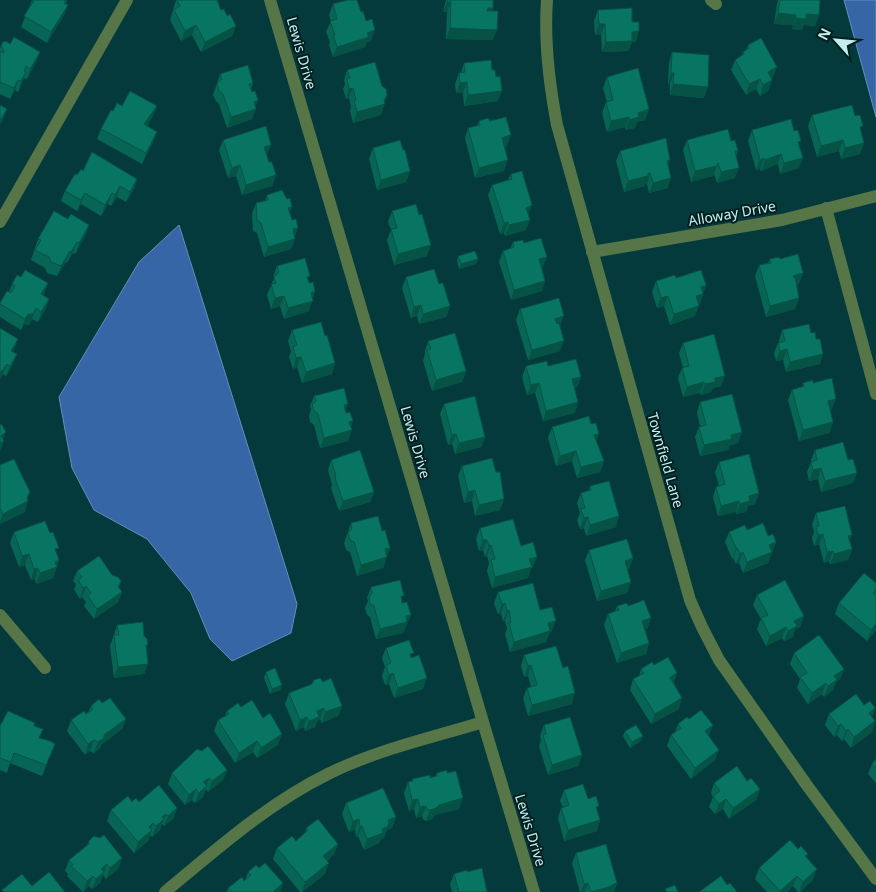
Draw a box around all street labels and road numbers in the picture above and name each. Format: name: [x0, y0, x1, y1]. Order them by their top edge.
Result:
street label: Lewis Drive: [283, 15, 321, 92]
street label: Alloway Drive: [687, 196, 777, 230]
street label: Lewis Drive: [397, 404, 435, 481]
street label: Townfield Lane: [643, 410, 689, 510]
street label: Lewis Drive: [511, 792, 551, 869]

